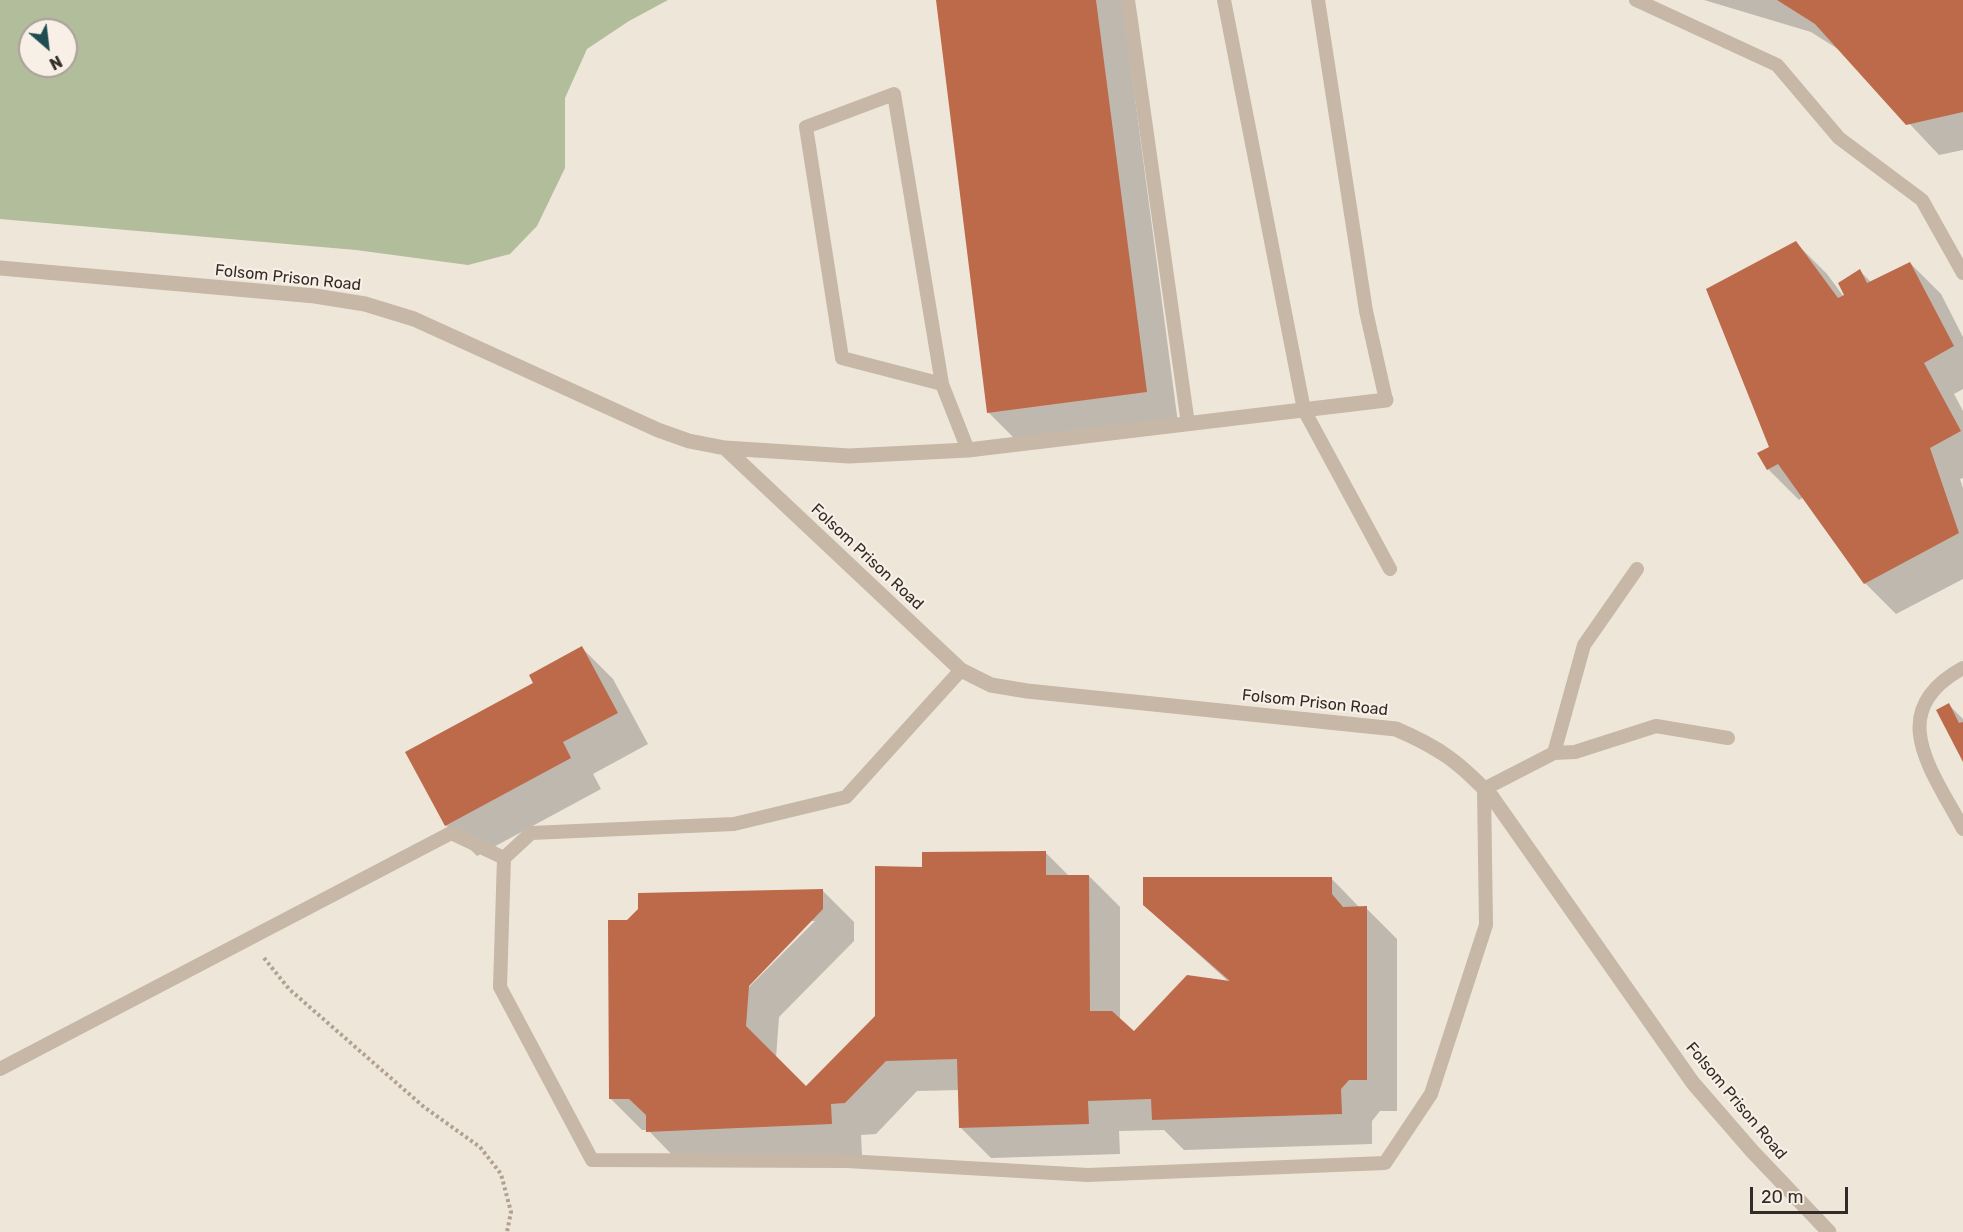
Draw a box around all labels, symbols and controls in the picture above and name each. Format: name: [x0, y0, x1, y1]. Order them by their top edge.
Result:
north arrow: [18, 18, 78, 78]
text: N: [46, 51, 65, 74]
street label: Folsom Prison Road: [214, 261, 362, 295]
street label: Folsom Prison Road: [807, 500, 927, 614]
street label: Folsom Prison Road: [1241, 686, 1389, 720]
street label: Folsom Prison Road: [1681, 1039, 1791, 1163]
scale bar: [1753, 1175, 1850, 1213]
text: 20 m: [1761, 1186, 1803, 1208]

